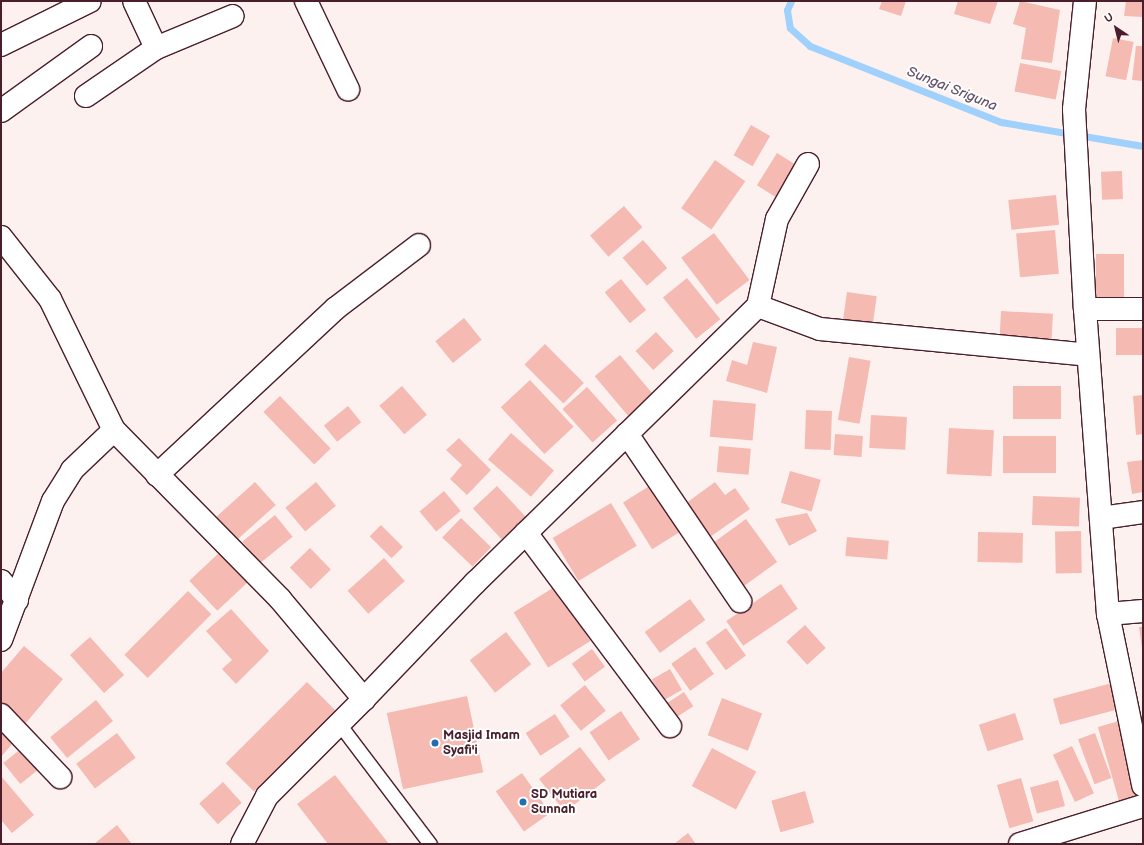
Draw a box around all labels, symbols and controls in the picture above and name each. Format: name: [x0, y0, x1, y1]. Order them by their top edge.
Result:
north arrow: [1096, 8, 1136, 48]
text: U: [1102, 10, 1116, 25]
water label: Sungai Sriguna: [904, 63, 1000, 115]
place label: Masjid Imam Syafi'i: [443, 728, 520, 759]
marker: Masjid Imam Syafi'i: [430, 738, 440, 748]
place label: SD Mutiara Sunnah: [531, 787, 597, 818]
marker: SD Mutiara Sunnah: [518, 797, 528, 807]

